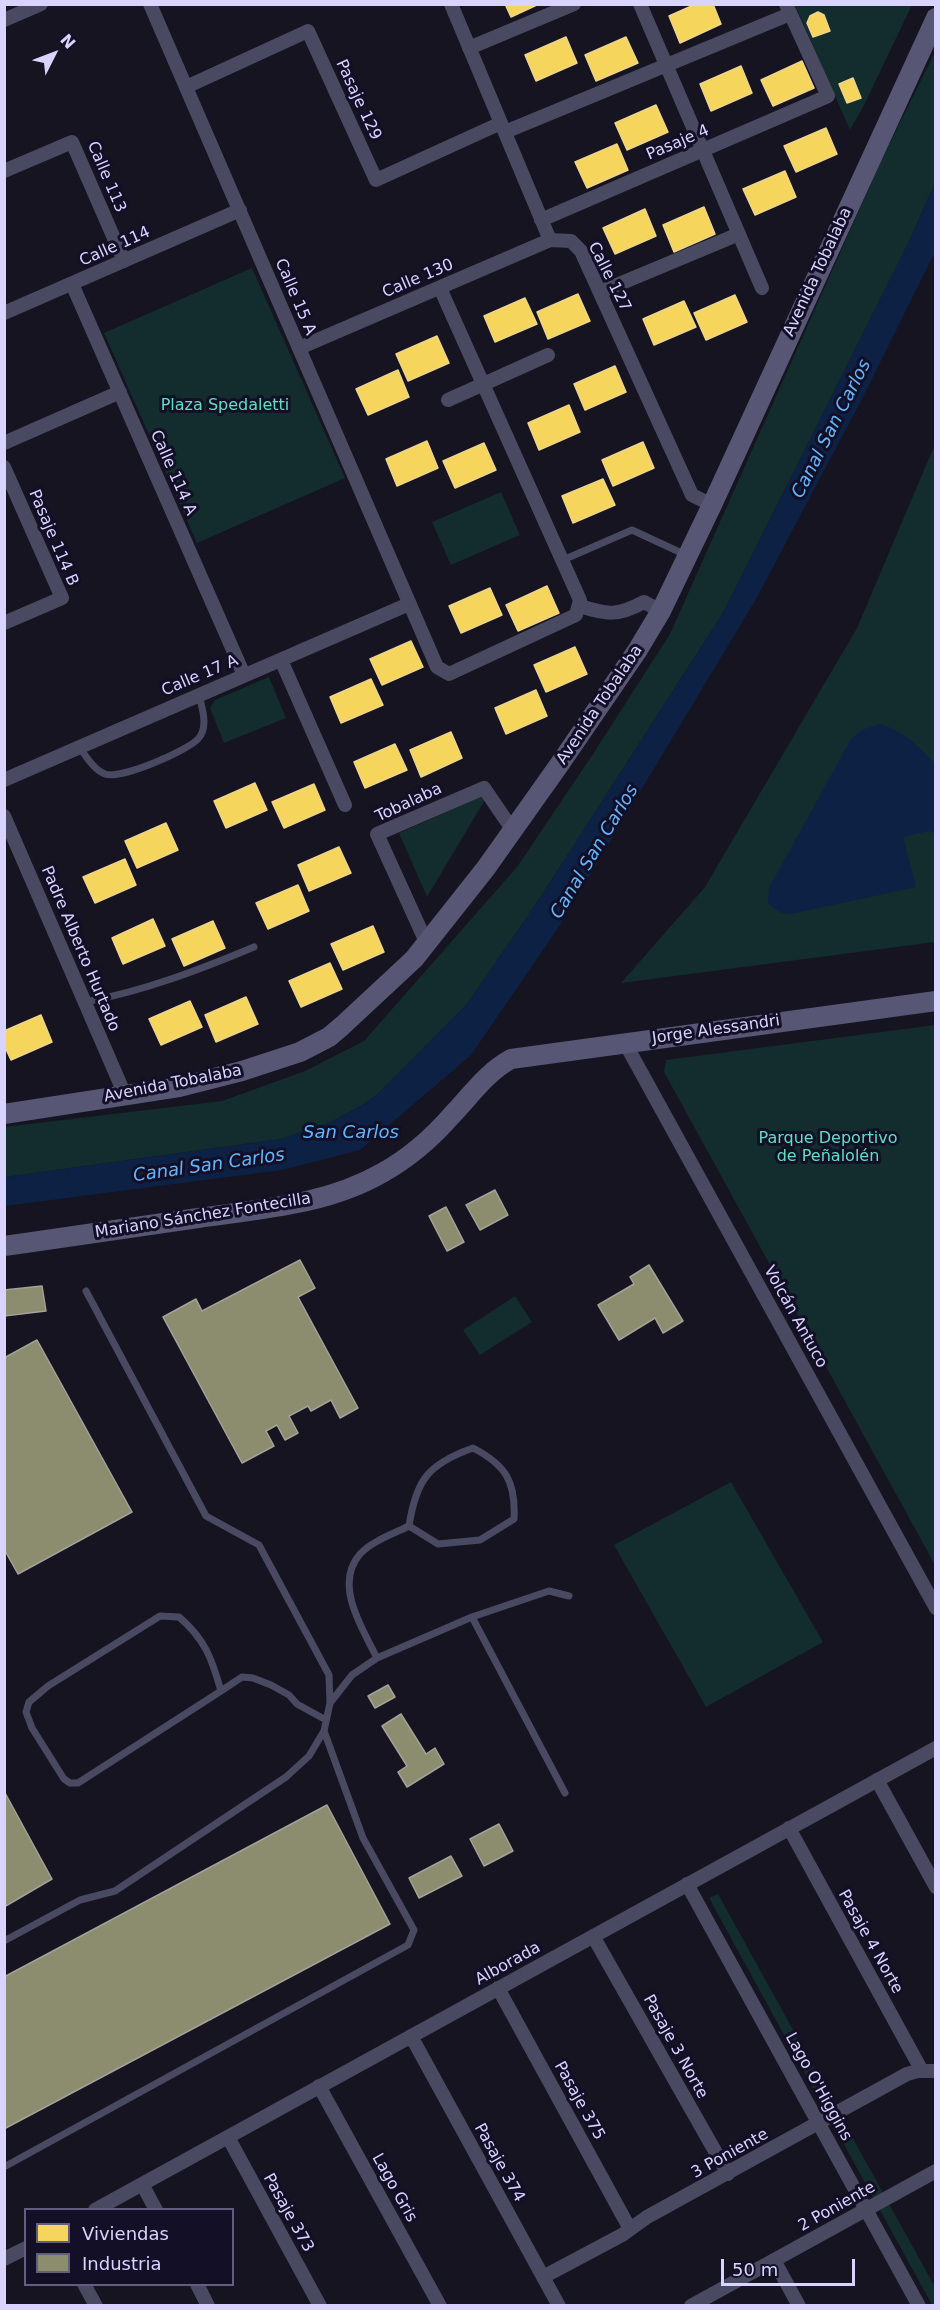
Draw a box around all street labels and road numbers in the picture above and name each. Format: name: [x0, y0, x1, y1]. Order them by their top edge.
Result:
street label: Pasaje 129: [331, 57, 385, 143]
street label: Pasaje 4: [644, 121, 712, 165]
street label: Calle 113: [82, 139, 130, 215]
street label: Avenida Tobalaba: [780, 205, 856, 339]
street label: Calle 114: [77, 223, 153, 271]
street label: Calle 127: [583, 239, 635, 315]
street label: Calle 130: [380, 255, 456, 303]
street label: Calle 15 A: [270, 256, 320, 338]
street label: Calle 114 A: [146, 427, 200, 519]
street label: Pasaje 114 B: [24, 487, 82, 589]
street label: Avenida Tobalaba: [553, 642, 647, 768]
street label: Calle 17 A: [159, 651, 241, 701]
street label: Tobalaba: [373, 779, 445, 827]
street label: Padre Alberto Hurtado: [36, 863, 124, 1035]
street label: Jorge Alessandri: [651, 1012, 781, 1048]
street label: Avenida Tobalaba: [102, 1061, 244, 1107]
street label: Mariano Sánchez Fontecilla: [94, 1189, 312, 1243]
street label: Volcán Antuco: [759, 1263, 831, 1371]
street label: Pasaje 4 Norte: [833, 1887, 907, 1997]
street label: Alborada: [472, 1938, 544, 1990]
street label: Pasaje 3 Norte: [638, 1992, 712, 2102]
street label: Lago O'Higgins: [780, 2030, 856, 2144]
street label: Pasaje 375: [550, 2058, 608, 2144]
street label: Pasaje 374: [470, 2120, 528, 2206]
street label: 3 Poniente: [688, 2125, 772, 2183]
street label: Lago Gris: [367, 2150, 421, 2226]
street label: Pasaje 373: [259, 2170, 317, 2256]
street label: 2 Poniente: [795, 2178, 879, 2236]

